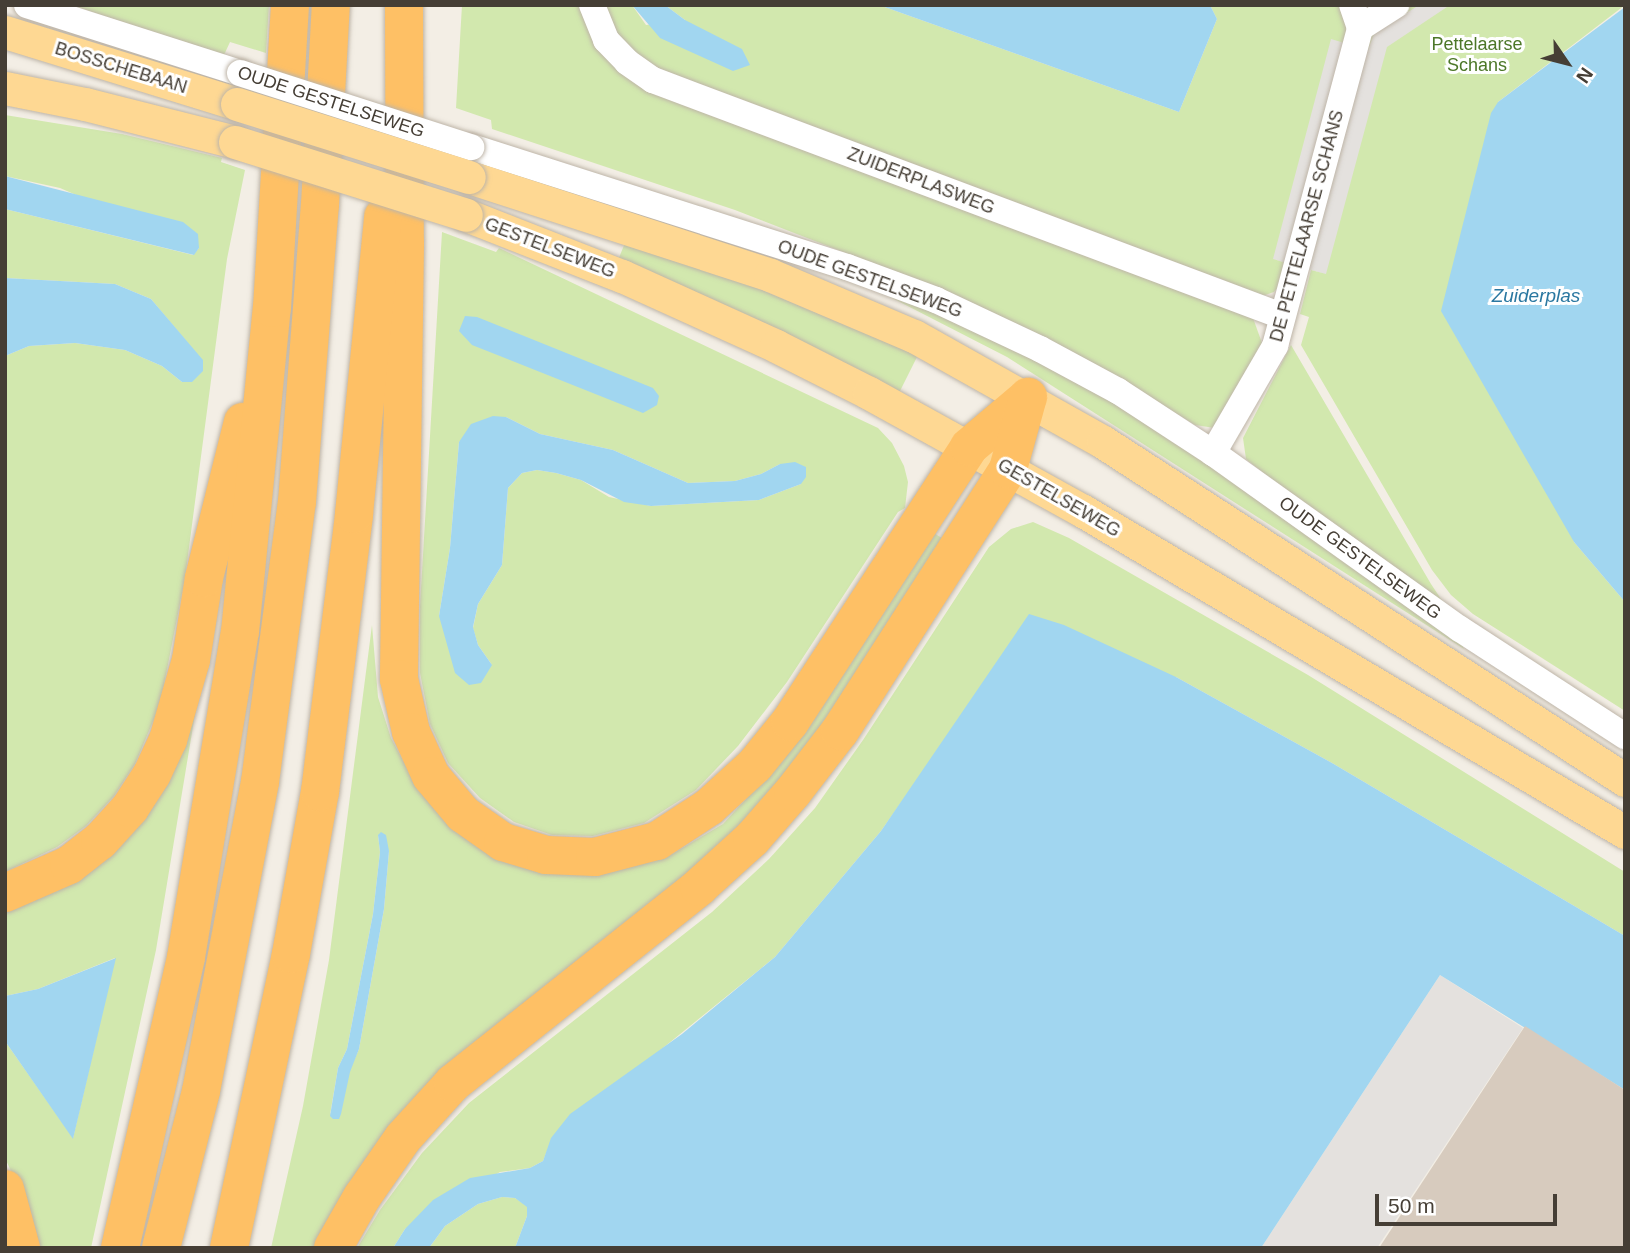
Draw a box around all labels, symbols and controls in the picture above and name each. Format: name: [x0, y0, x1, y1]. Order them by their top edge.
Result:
north arrow: [1532, 28, 1602, 98]
park label: Pettelaarse Schans: [1431, 34, 1523, 76]
street label: BOSSCHEBAAN: [52, 38, 190, 98]
street label: OUDE GESTELSEWEG: [235, 62, 427, 142]
text: N: [1572, 64, 1597, 87]
street label: DE PETTELAARSE SCHANS: [1266, 108, 1348, 344]
street label: ZUIDERPLASWEG: [844, 143, 998, 219]
street label: GESTELSEWEG: [482, 213, 618, 283]
street label: OUDE GESTELSEWEG: [775, 235, 965, 323]
water label: Zuiderplas: [1492, 285, 1580, 307]
street label: GESTELSEWEG: [994, 454, 1124, 542]
street label: OUDE GESTELSEWEG: [1275, 492, 1445, 624]
scale bar: [1378, 1180, 1560, 1224]
text: 50 m: [1388, 1194, 1435, 1217]

